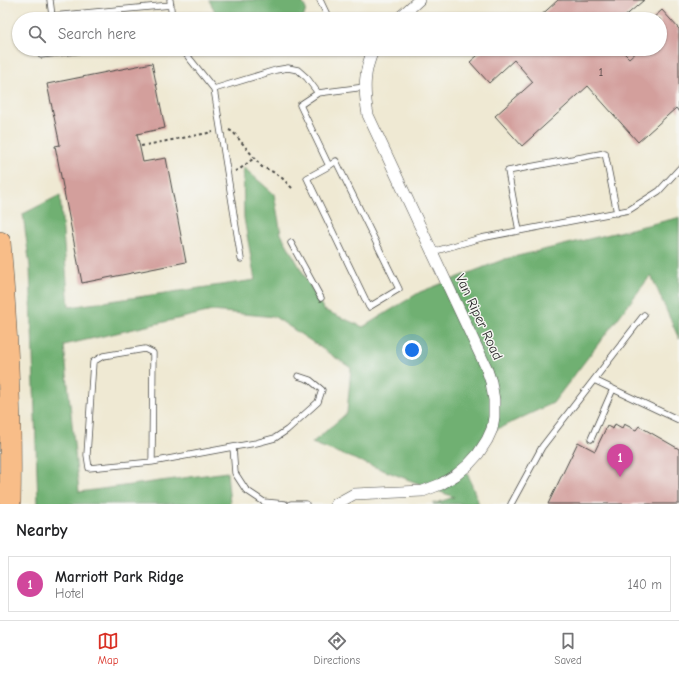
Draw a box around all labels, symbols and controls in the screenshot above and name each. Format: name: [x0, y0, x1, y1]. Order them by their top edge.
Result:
search box: [12, 12, 667, 56]
icon: search: [26, 23, 48, 45]
text: Search here: [58, 25, 136, 43]
house number: 1: [599, 65, 604, 79]
street label: Van Riper Road: [452, 271, 506, 363]
your location: [402, 340, 422, 360]
pin: 1: [607, 444, 633, 477]
text: Nearby: [16, 521, 67, 540]
text: Marriott Park Ridge: [55, 568, 184, 586]
text: 1: [27, 577, 33, 592]
text: 140 m: [628, 577, 662, 592]
text: Hotel: [55, 586, 84, 601]
tab: Map: [97, 630, 119, 667]
tab: Directions: [313, 630, 360, 667]
tab: Saved: [554, 630, 582, 667]

